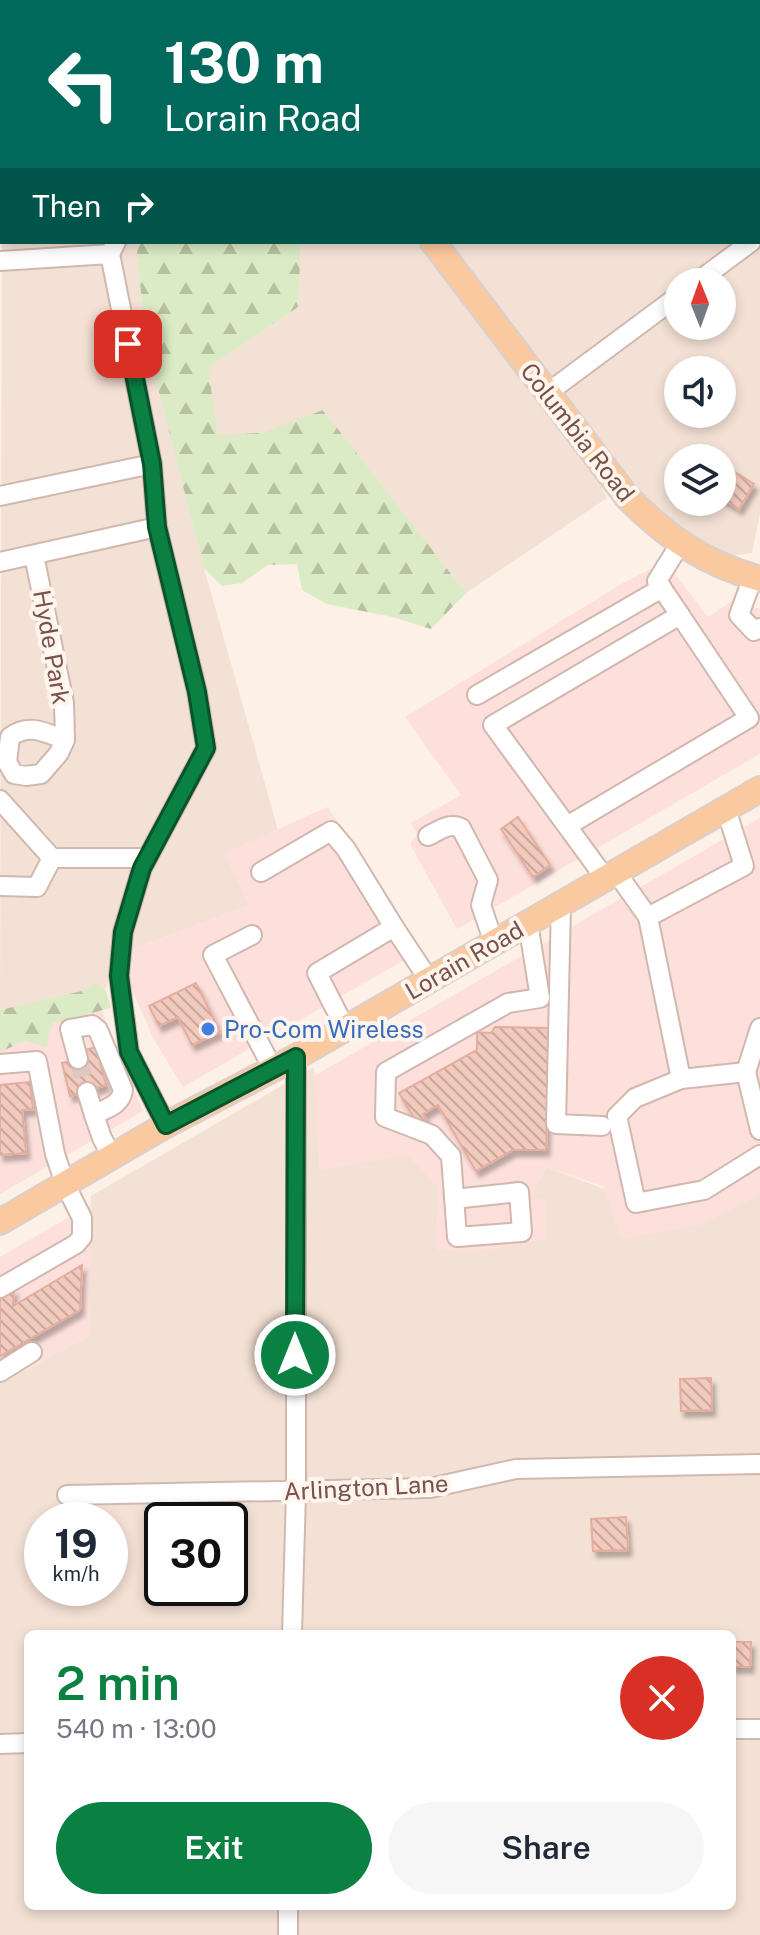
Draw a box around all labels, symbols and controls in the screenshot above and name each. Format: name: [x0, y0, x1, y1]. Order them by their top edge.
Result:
text: 130 m: [164, 30, 324, 96]
icon: left: [32, 32, 136, 136]
text: Lorain Road: [164, 97, 362, 139]
icon: right: [117, 184, 161, 228]
text: Then: [32, 188, 101, 224]
north arrow: [664, 268, 736, 340]
map controls: [664, 268, 736, 516]
pin: [94, 310, 162, 378]
icon: arrive: [106, 322, 150, 366]
button: sound: [664, 356, 736, 428]
street label: Columbia Road: [515, 357, 641, 507]
button: layers: [664, 444, 736, 516]
street label: Hyde Park: [28, 588, 76, 706]
street label: Lorain Road: [400, 915, 528, 1005]
place label: Pro-Com Wireless: [224, 1015, 424, 1043]
marker: Pro-Com Wireless: [199, 1020, 217, 1038]
position arrow: [253, 1313, 337, 1397]
street label: Arlington Lane: [283, 1469, 449, 1505]
speed limit sign: 30: [144, 1502, 248, 1606]
text: 19: [54, 1520, 98, 1567]
text: km/h: [52, 1562, 100, 1586]
text: 2 min: [56, 1654, 180, 1711]
button: close: [620, 1656, 704, 1740]
text: 540 m · 13:00: [56, 1713, 217, 1744]
button: Exit: [56, 1802, 372, 1894]
button: Share: [388, 1802, 704, 1894]

